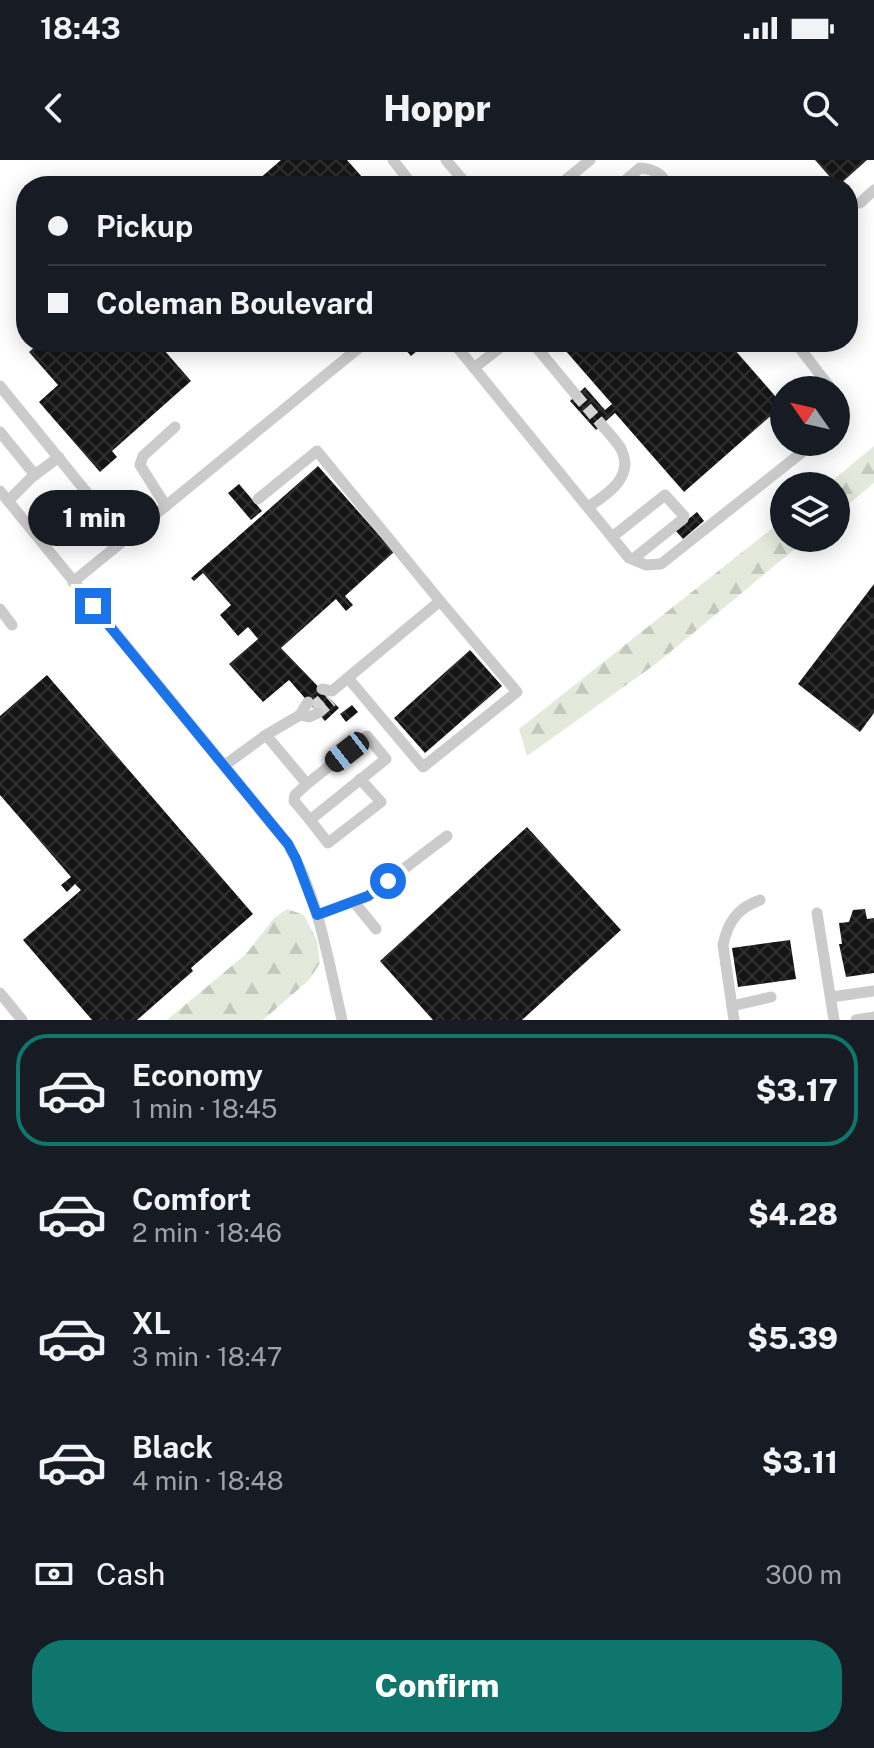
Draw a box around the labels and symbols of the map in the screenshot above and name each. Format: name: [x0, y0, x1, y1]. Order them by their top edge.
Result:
north arrow: [770, 376, 850, 456]
callout: 1 min: [27, 490, 159, 546]
route end: [75, 588, 111, 624]
car: [321, 728, 373, 776]
route start: [370, 863, 406, 899]

